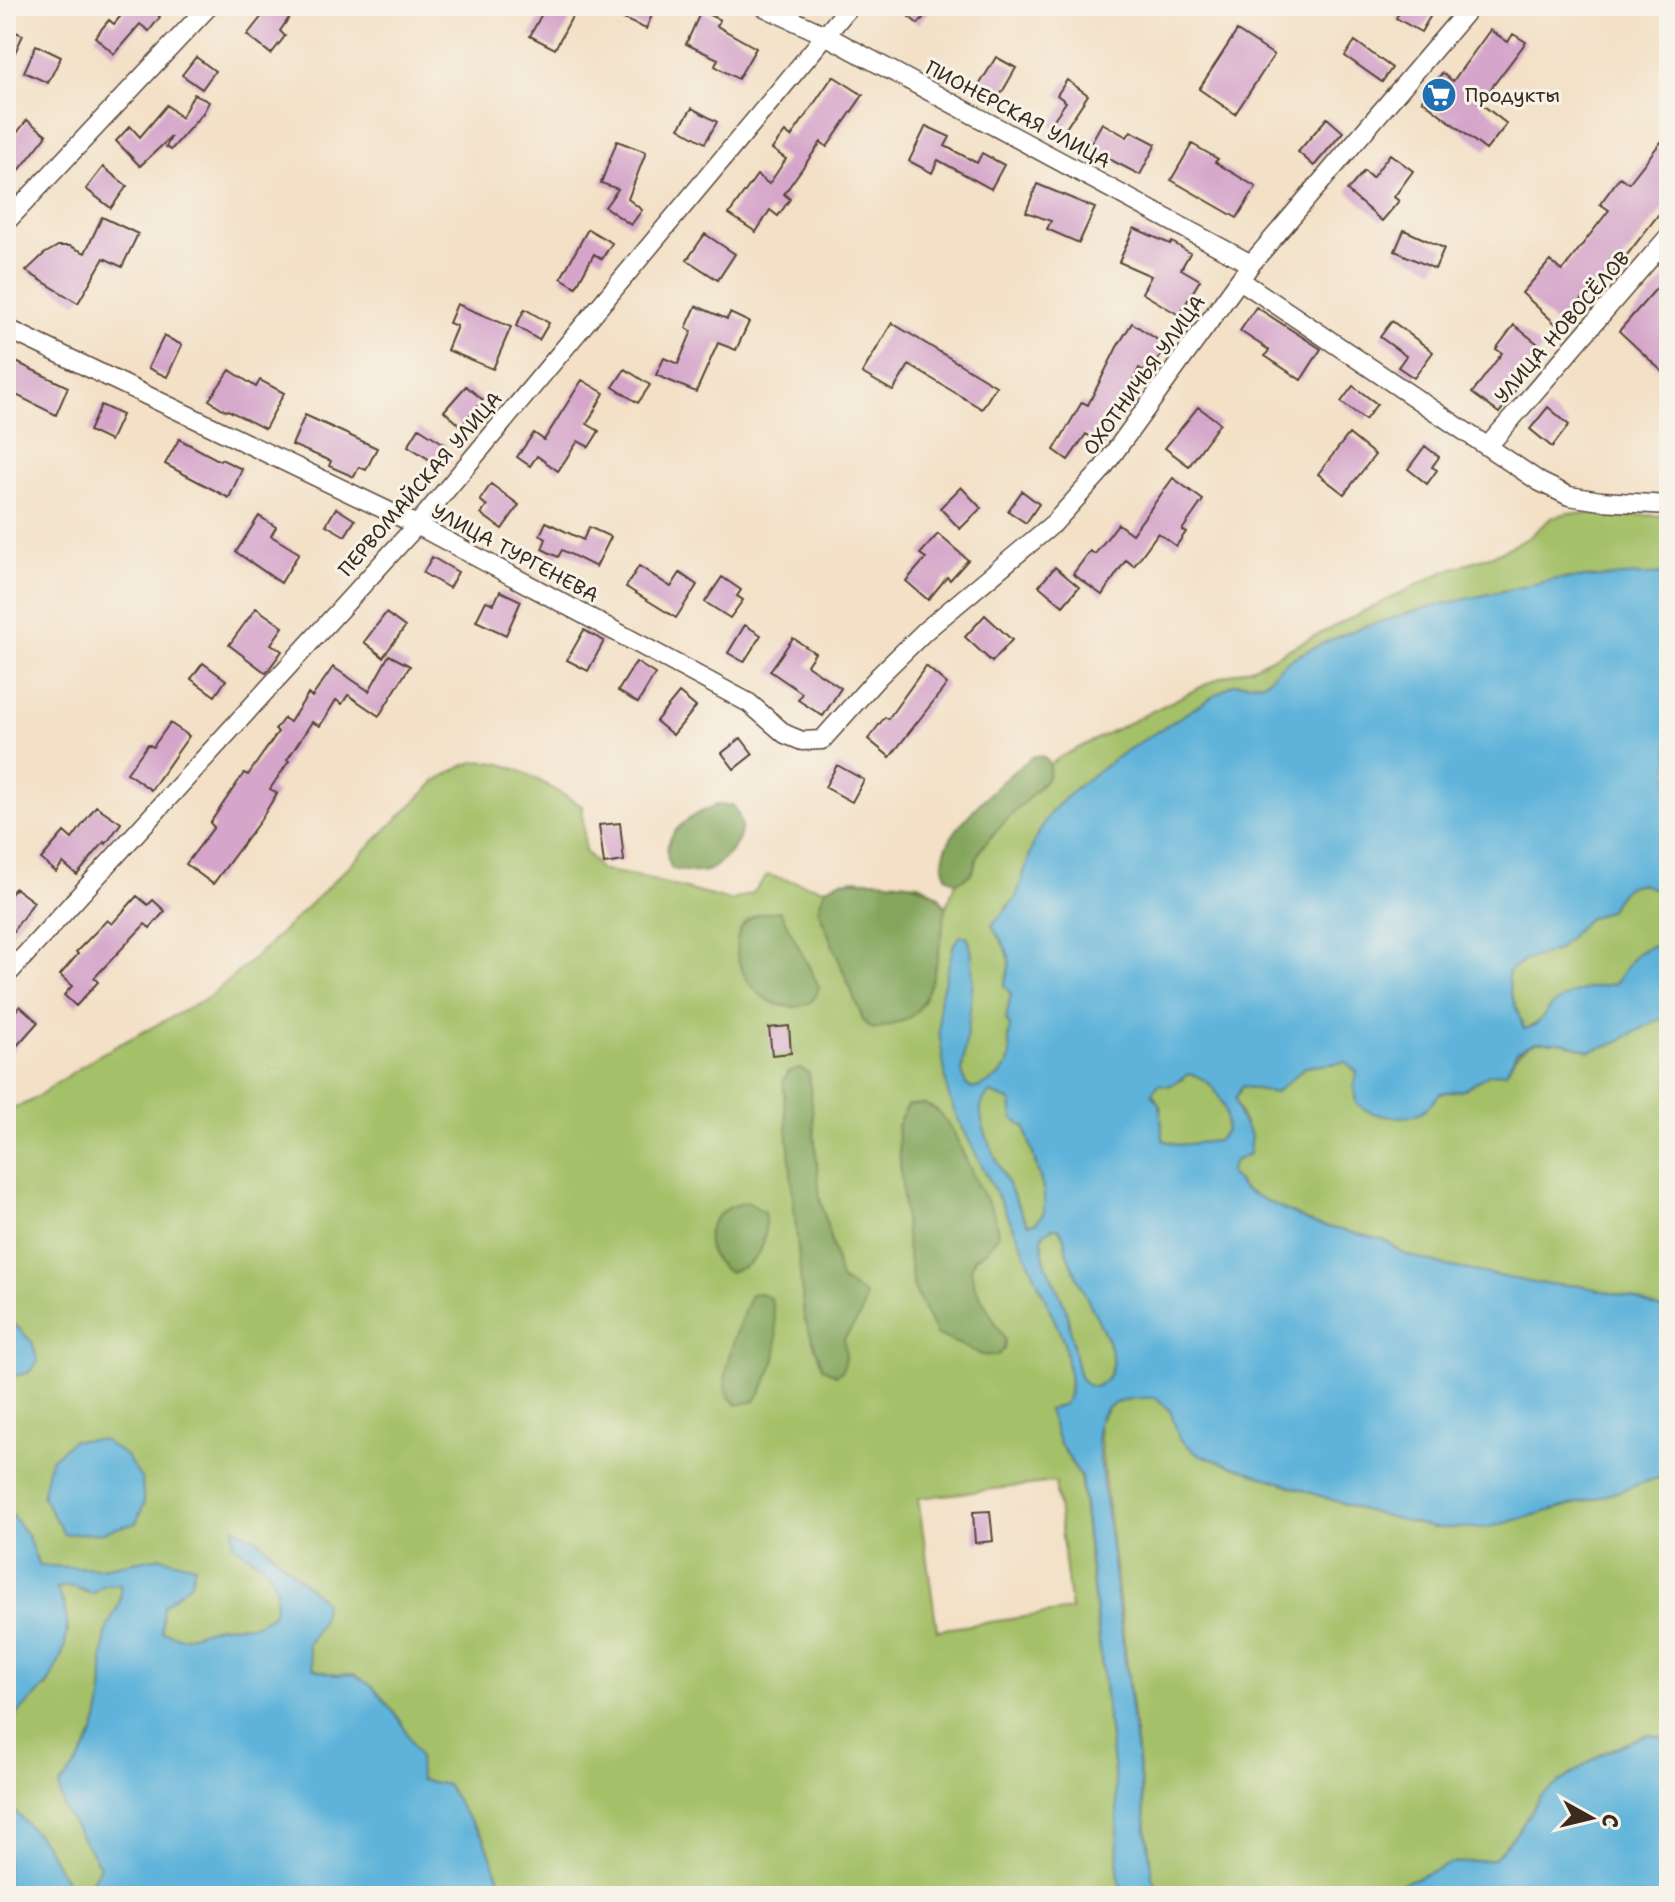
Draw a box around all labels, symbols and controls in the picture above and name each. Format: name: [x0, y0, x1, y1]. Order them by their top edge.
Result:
street label: ПИОНЕРСКАЯ УЛИЦА: [921, 54, 1115, 174]
supermarket icon: Продукты: [1420, 76, 1458, 114]
place label: Продукты: [1465, 82, 1560, 108]
street label: УЛИЦА НОВОСЁЛОВ: [1489, 245, 1635, 409]
street label: ОХОТНИЧЬЯ УЛИЦА: [1077, 290, 1211, 460]
street label: ПЕРВОМАЙСКАЯ УЛИЦА: [332, 386, 508, 582]
street label: УЛИЦА ТУРГЕНЕВА: [427, 498, 603, 608]
north arrow: [1551, 1778, 1631, 1858]
text: С: [1595, 1812, 1626, 1829]

